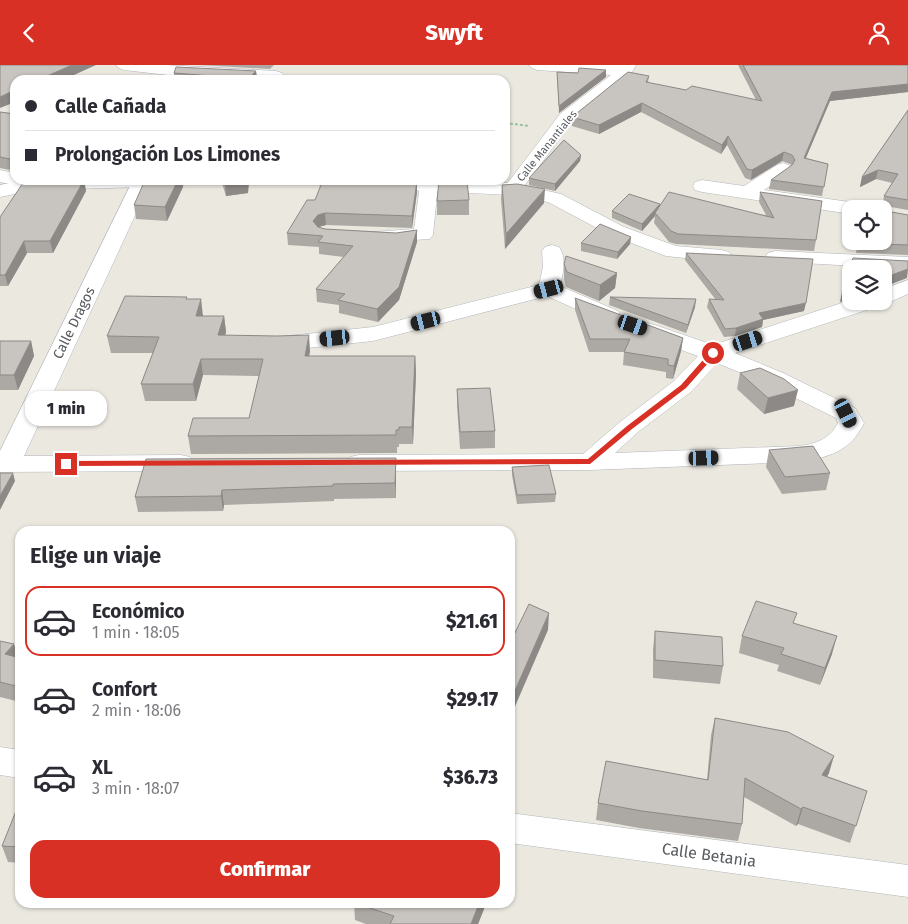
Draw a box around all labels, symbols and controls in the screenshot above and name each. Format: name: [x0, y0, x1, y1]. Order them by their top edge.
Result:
icon: back: [15, 19, 43, 47]
text: Swyft: [425, 19, 483, 46]
icon: person: [865, 19, 893, 47]
text: Calle Cañada: [55, 95, 166, 118]
street label: Calle Manantiales: [514, 108, 580, 184]
text: Prolongación Los Limones: [55, 143, 280, 166]
map controls: [842, 200, 892, 310]
button: locate: [842, 200, 892, 250]
button: layers: [842, 260, 892, 310]
car: [532, 278, 565, 300]
street label: Calle Dragos: [49, 284, 99, 362]
car: [409, 310, 442, 332]
car: [616, 313, 649, 337]
car: [319, 329, 350, 347]
car: [731, 329, 764, 353]
route start: [702, 342, 724, 364]
callout: 1 min: [25, 391, 107, 427]
car: [832, 396, 859, 430]
text: 1 min: [47, 399, 85, 418]
car: [688, 450, 719, 466]
route end: [55, 453, 77, 475]
text: Elige un viaje: [30, 542, 161, 569]
icon: car: [32, 599, 77, 644]
text: Económico: [92, 600, 185, 623]
text: $21.61: [446, 610, 498, 633]
text: 1 min · 18:05: [92, 623, 180, 642]
icon: car: [32, 677, 77, 722]
text: Confort: [92, 678, 157, 701]
text: $29.17: [446, 688, 498, 711]
text: 2 min · 18:06: [92, 701, 181, 720]
icon: car: [32, 755, 77, 800]
text: XL: [92, 756, 113, 779]
text: $36.73: [443, 766, 498, 789]
text: 3 min · 18:07: [92, 779, 179, 798]
street label: Calle Betania: [661, 839, 757, 871]
button: Confirmar: [30, 840, 500, 898]

